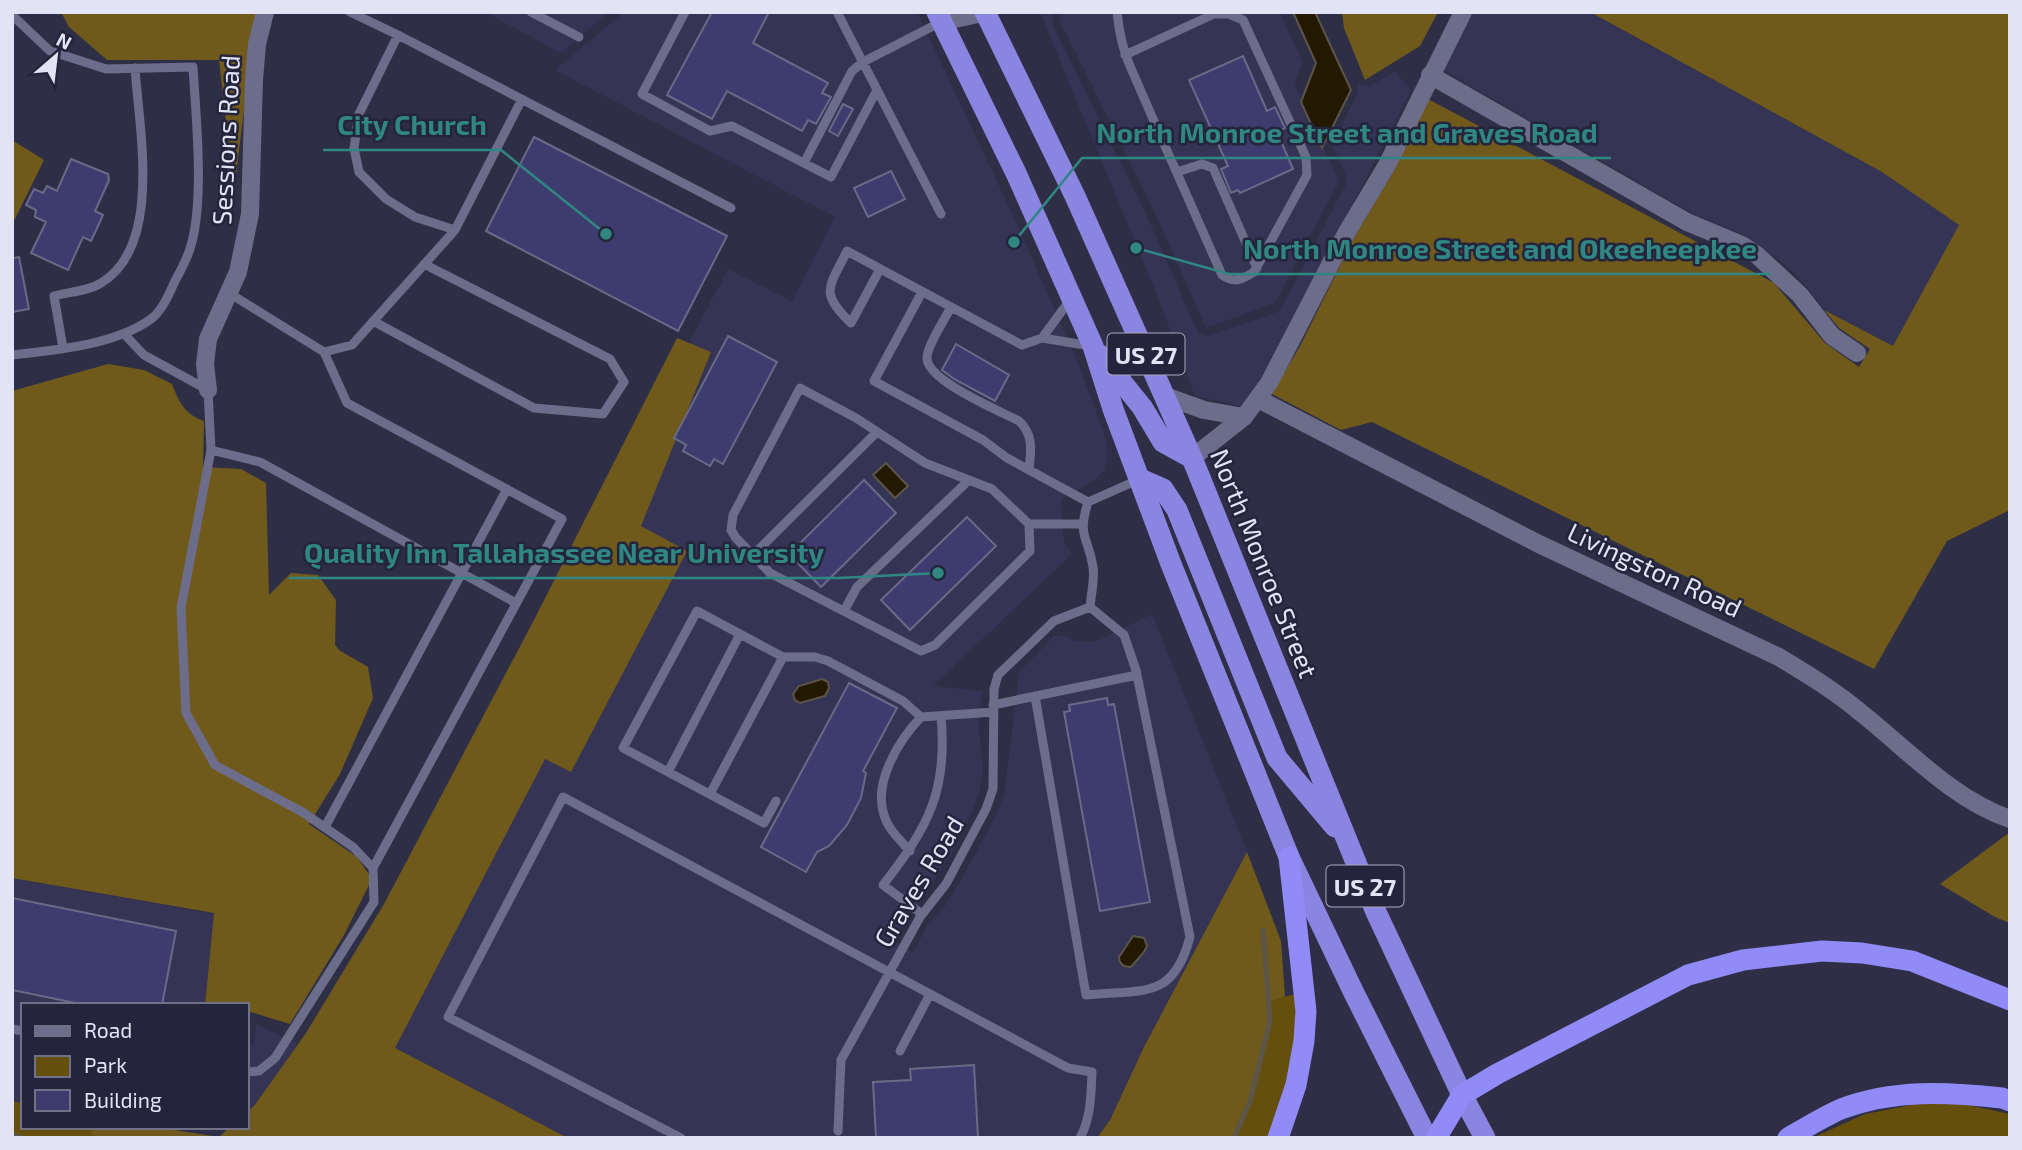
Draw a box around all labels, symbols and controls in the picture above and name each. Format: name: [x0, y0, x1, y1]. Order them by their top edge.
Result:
north arrow: [21, 21, 91, 91]
text: N: [53, 27, 76, 54]
street label: Sessions Road: [205, 54, 245, 226]
callout: City Church: [323, 101, 501, 150]
text: City Church: [337, 107, 487, 141]
callout: North Monroe Street and Graves Road: [1082, 109, 1611, 158]
text: North Monroe Street and Graves Road: [1096, 115, 1598, 149]
callout: North Monroe Street and Okeeheepkee: [1229, 225, 1771, 274]
text: North Monroe Street and Okeeheepkee: [1243, 231, 1757, 265]
road number: US 27: [1108, 334, 1184, 374]
street label: North Monroe Street: [1205, 444, 1325, 682]
street label: Livingston Road: [1563, 515, 1747, 623]
callout: Quality Inn Tallahassee Near University: [289, 529, 839, 578]
text: Quality Inn Tallahassee Near University: [304, 535, 824, 570]
street label: Graves Road: [867, 810, 969, 952]
road number: US 27: [1326, 866, 1404, 906]
legend: [21, 1003, 248, 1129]
text: Road: [84, 1017, 132, 1042]
text: Park: [84, 1052, 127, 1077]
text: Building: [84, 1087, 162, 1112]

